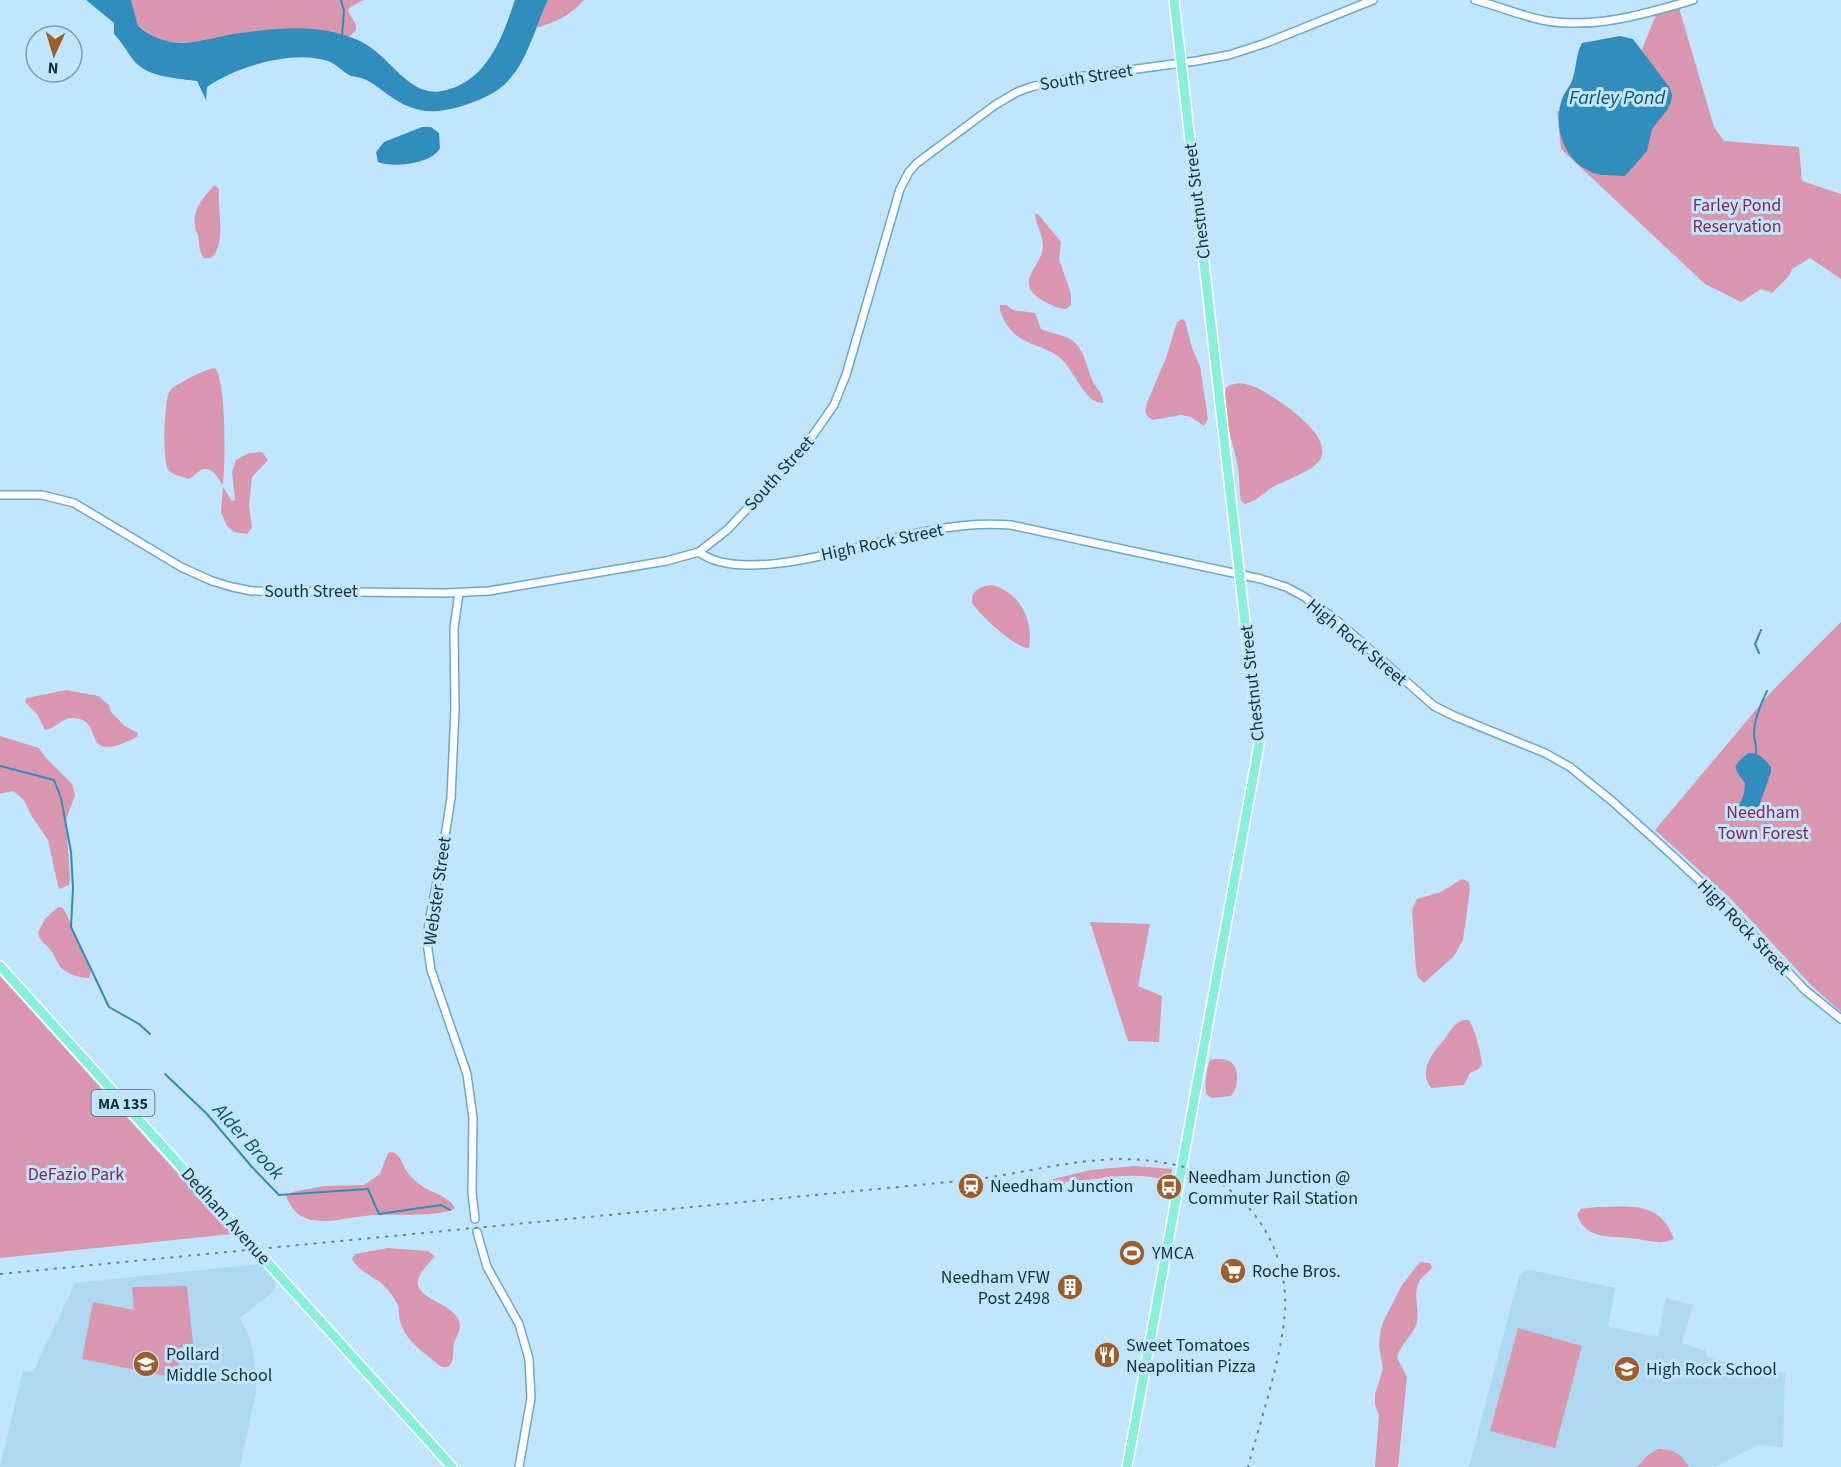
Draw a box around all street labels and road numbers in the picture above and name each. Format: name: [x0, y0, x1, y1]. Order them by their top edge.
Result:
street label: South Street: [1038, 58, 1134, 97]
street label: Chestnut Street: [1178, 142, 1217, 260]
street label: South Street: [739, 430, 820, 517]
street label: High Rock Street: [819, 517, 945, 568]
street label: South Street: [264, 579, 358, 604]
street label: High Rock Street: [1301, 593, 1412, 692]
street label: Chestnut Street: [1234, 624, 1271, 742]
street label: Webster Street: [417, 835, 458, 947]
street label: High Rock Street: [1691, 874, 1796, 981]
road number: MA 135: [92, 1090, 154, 1116]
street label: Dedham Avenue: [175, 1162, 276, 1270]

